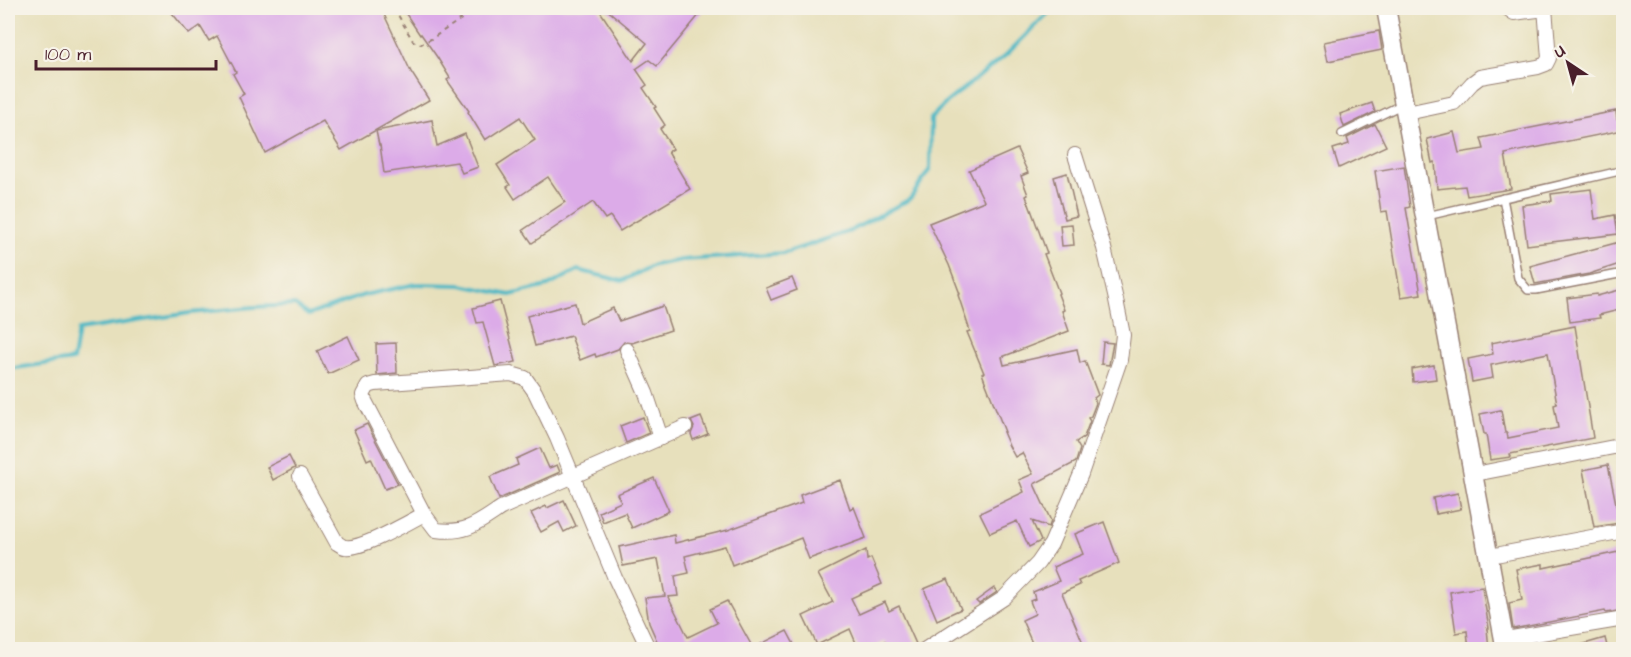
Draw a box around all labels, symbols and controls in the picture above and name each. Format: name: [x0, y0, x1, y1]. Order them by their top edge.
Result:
scale bar: [36, 33, 216, 71]
north arrow: [1538, 33, 1598, 93]
text: U: [1550, 40, 1570, 63]
text: 100 m: [45, 42, 91, 67]

